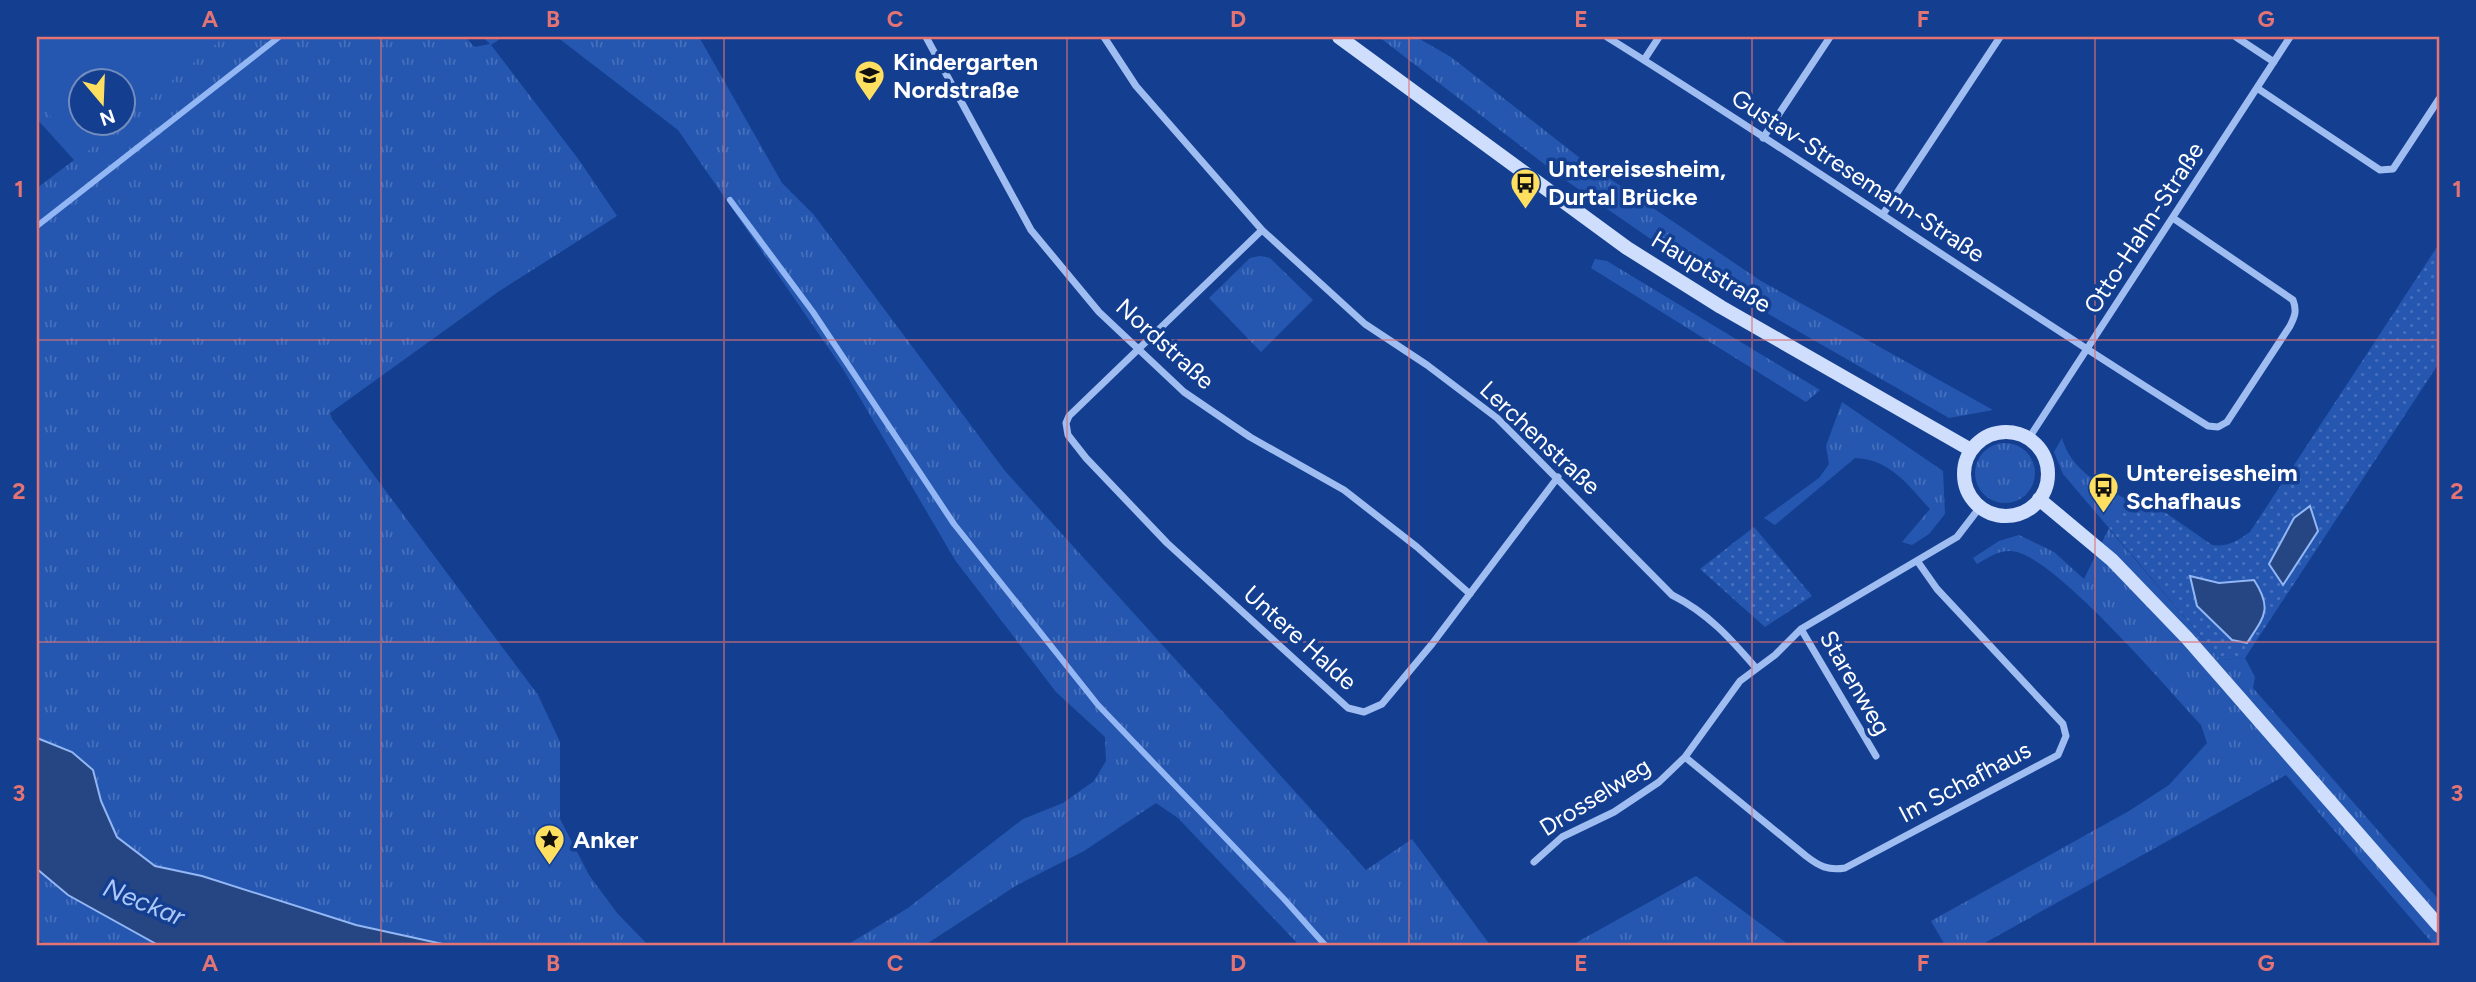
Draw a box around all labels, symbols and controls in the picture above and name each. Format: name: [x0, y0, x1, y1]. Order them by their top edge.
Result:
text: A: [202, 5, 219, 33]
text: B: [546, 5, 560, 33]
text: C: [887, 5, 904, 33]
text: D: [1230, 5, 1246, 33]
text: E: [1574, 5, 1588, 33]
text: F: [1917, 5, 1930, 33]
text: G: [2257, 5, 2275, 33]
place label: Kindergarten Nordstraße: [893, 47, 1038, 104]
school or university icon: Kindergarten Nordstraße: [853, 59, 887, 103]
north arrow: [66, 66, 136, 136]
street label: Gustav-Stresemann-Straße: [1726, 83, 1990, 268]
text: N: [97, 104, 118, 131]
street label: Otto-Hahn-Straße: [2077, 137, 2210, 319]
place label: Untereisesheim, Durtal Brücke: [1548, 154, 1726, 211]
bus stop icon: Untereisesheim, Durtal Brücke: [1508, 166, 1542, 210]
text: 1: [14, 175, 24, 203]
text: 1: [2452, 175, 2462, 203]
street label: Hauptstraße: [1646, 225, 1776, 319]
street label: Nordstraße: [1110, 292, 1220, 395]
street label: Lerchenstraße: [1474, 375, 1606, 501]
place label: Untereisesheim Schafhaus: [2126, 458, 2298, 515]
bus stop icon: Untereisesheim Schafhaus: [2086, 470, 2120, 514]
text: 2: [12, 477, 26, 505]
text: 2: [2450, 477, 2464, 505]
street label: Untere Halde: [1238, 579, 1363, 696]
street label: Starenweg: [1814, 625, 1897, 740]
street label: Im Schafhaus: [1894, 735, 2036, 828]
street label: Drosselweg: [1534, 751, 1655, 842]
text: 3: [13, 779, 25, 807]
text: 3: [2451, 779, 2463, 807]
place icon: Anker: [533, 823, 567, 867]
place label: Anker: [573, 825, 638, 854]
water label: Neckar: [99, 871, 190, 933]
text: A: [202, 949, 219, 977]
text: B: [546, 949, 560, 977]
text: C: [887, 949, 904, 977]
text: D: [1230, 949, 1246, 977]
text: E: [1574, 949, 1588, 977]
text: F: [1917, 949, 1930, 977]
text: G: [2257, 949, 2275, 977]

